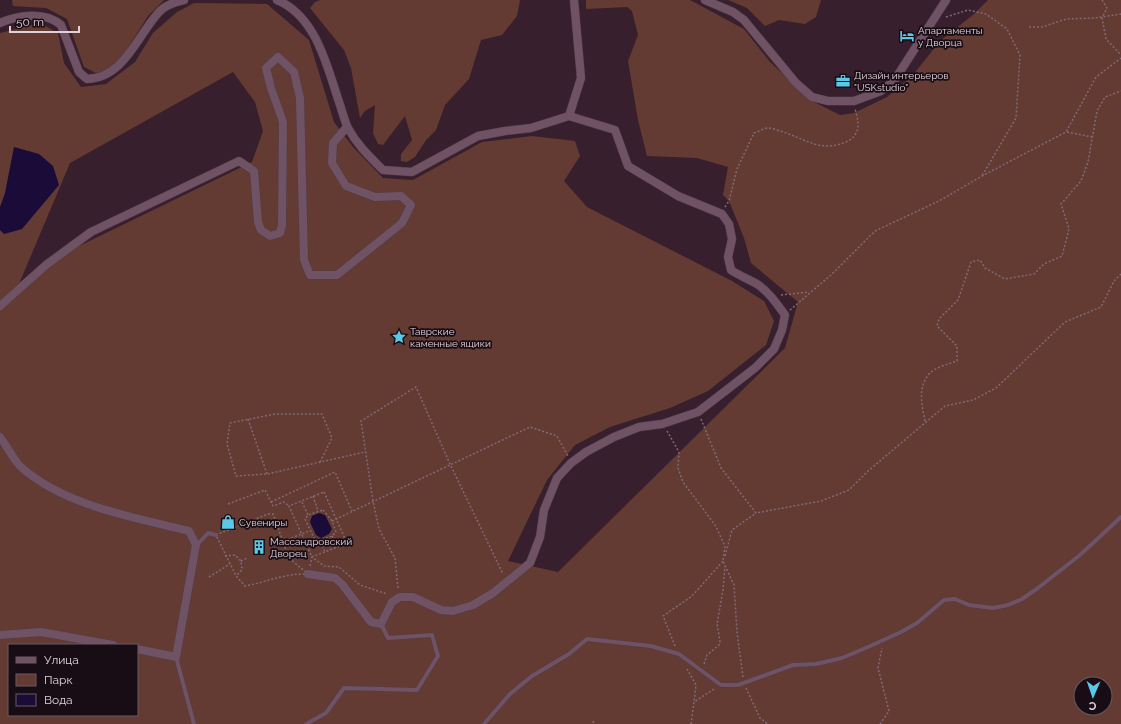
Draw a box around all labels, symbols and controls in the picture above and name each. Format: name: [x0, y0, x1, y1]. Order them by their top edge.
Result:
scale bar: [10, 8, 79, 34]
text: 50 m: [16, 15, 44, 29]
place label: Апартаменты у Дворца: [918, 25, 983, 48]
hotel icon: Апартаменты у Дворца: [899, 28, 915, 44]
place label: Дизайн интерьеров "USKstudio": [854, 70, 949, 93]
office icon: Дизайн интерьеров "USKstudio": [835, 73, 851, 89]
place label: Таврские каменные ящики: [410, 326, 491, 349]
place icon: Таврские каменные ящики: [391, 329, 407, 345]
shop icon: Сувениры: [220, 514, 236, 530]
place label: Сувениры: [239, 517, 287, 528]
place label: Массандровский Дворец: [270, 536, 352, 559]
building icon: Массандровский Дворец: [251, 539, 267, 555]
legend: [8, 644, 138, 716]
text: Улица: [44, 653, 79, 667]
text: Парк: [44, 673, 73, 687]
north arrow: [1073, 676, 1113, 716]
text: Вода: [44, 693, 73, 707]
text: С: [1088, 699, 1097, 712]

